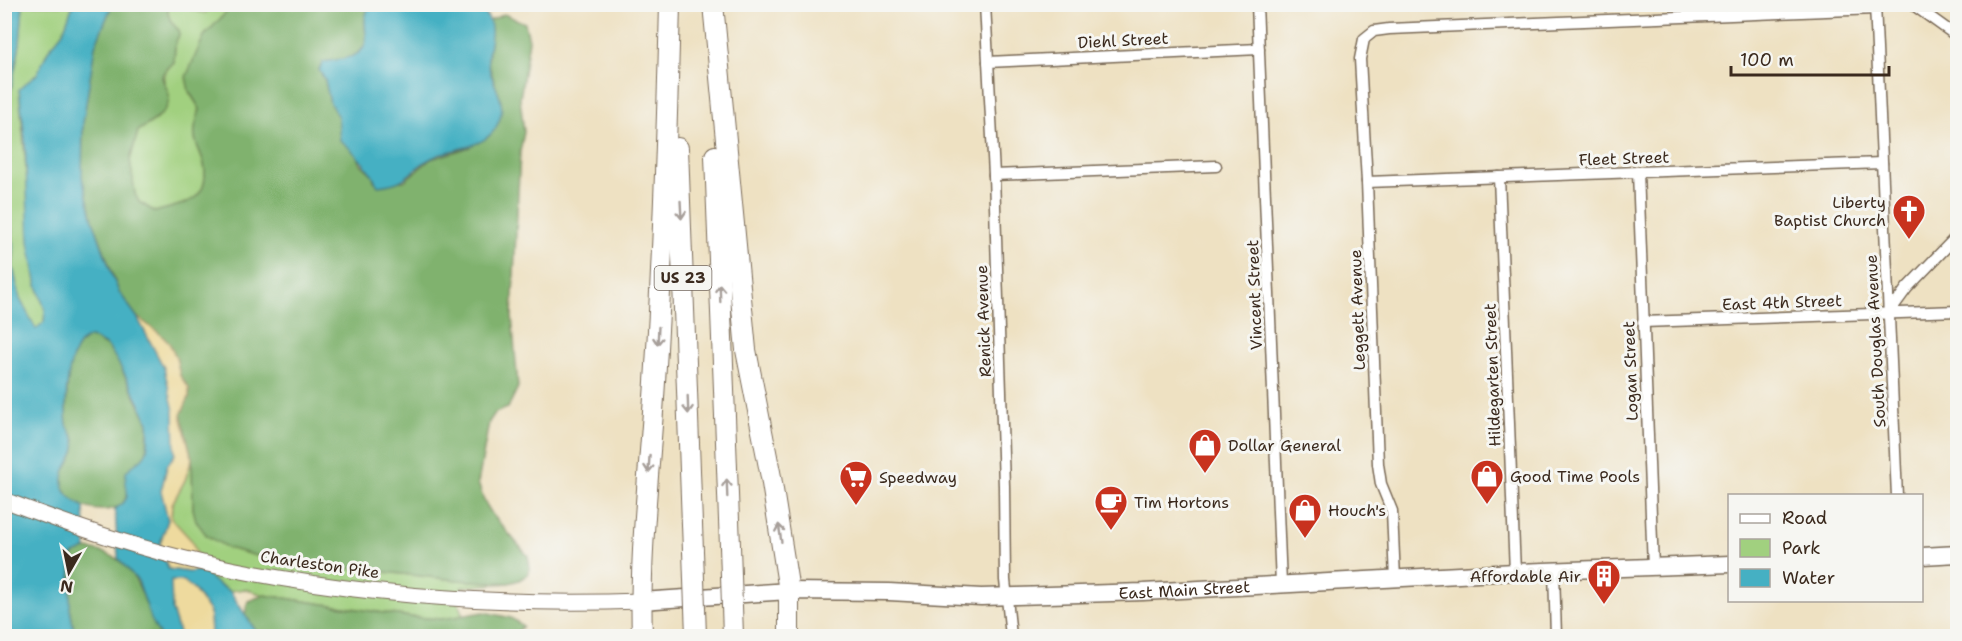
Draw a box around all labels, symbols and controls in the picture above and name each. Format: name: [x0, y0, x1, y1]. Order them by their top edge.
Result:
street label: Diehl Street: [1077, 28, 1169, 53]
scale bar: [1731, 39, 1888, 77]
text: 100 m: [1740, 48, 1794, 72]
street label: Fleet Street: [1578, 146, 1670, 171]
place label: Liberty Baptist Church: [1774, 192, 1886, 231]
church icon: Liberty Baptist Church: [1891, 193, 1927, 240]
one-way arrow: [675, 199, 686, 219]
street label: Vincent Street: [1242, 239, 1267, 351]
street label: Leggett Avenue: [1345, 249, 1370, 371]
street label: South Douglas Avenue: [1860, 254, 1891, 428]
street label: Renick Avenue: [971, 265, 996, 377]
road number: US 23: [654, 266, 712, 290]
one-way arrow: [714, 283, 725, 303]
street label: East 4th Street: [1722, 290, 1842, 315]
street label: Hildegarten Street: [1479, 303, 1506, 447]
street label: Logan Street: [1618, 321, 1643, 421]
one-way arrow: [652, 325, 663, 345]
one-way arrow: [682, 394, 693, 414]
shop icon: Dollar General: [1187, 427, 1223, 474]
place label: Dollar General: [1228, 435, 1341, 456]
one-way arrow: [643, 453, 654, 473]
shop icon: Good Time Pools: [1469, 458, 1505, 505]
supermarket icon: Speedway: [838, 459, 874, 506]
place label: Good Time Pools: [1510, 466, 1640, 487]
place label: Speedway: [879, 467, 957, 488]
one-way arrow: [722, 478, 733, 498]
cafe icon: Tim Hortons: [1093, 484, 1129, 531]
place label: Tim Hortons: [1134, 492, 1229, 513]
shop icon: Houch's: [1287, 492, 1323, 539]
legend: [1728, 494, 1923, 602]
place label: Houch's: [1328, 500, 1386, 521]
text: Road: [1782, 506, 1827, 530]
one-way arrow: [774, 524, 785, 544]
text: Park: [1782, 536, 1821, 560]
north arrow: [39, 542, 99, 602]
street label: Charleston Pike: [259, 546, 381, 583]
building icon: Affordable Air: [1586, 558, 1622, 605]
place label: Affordable Air: [1470, 566, 1581, 587]
text: Water: [1782, 566, 1835, 590]
text: N: [59, 575, 75, 598]
street label: East Main Street: [1118, 576, 1251, 604]

